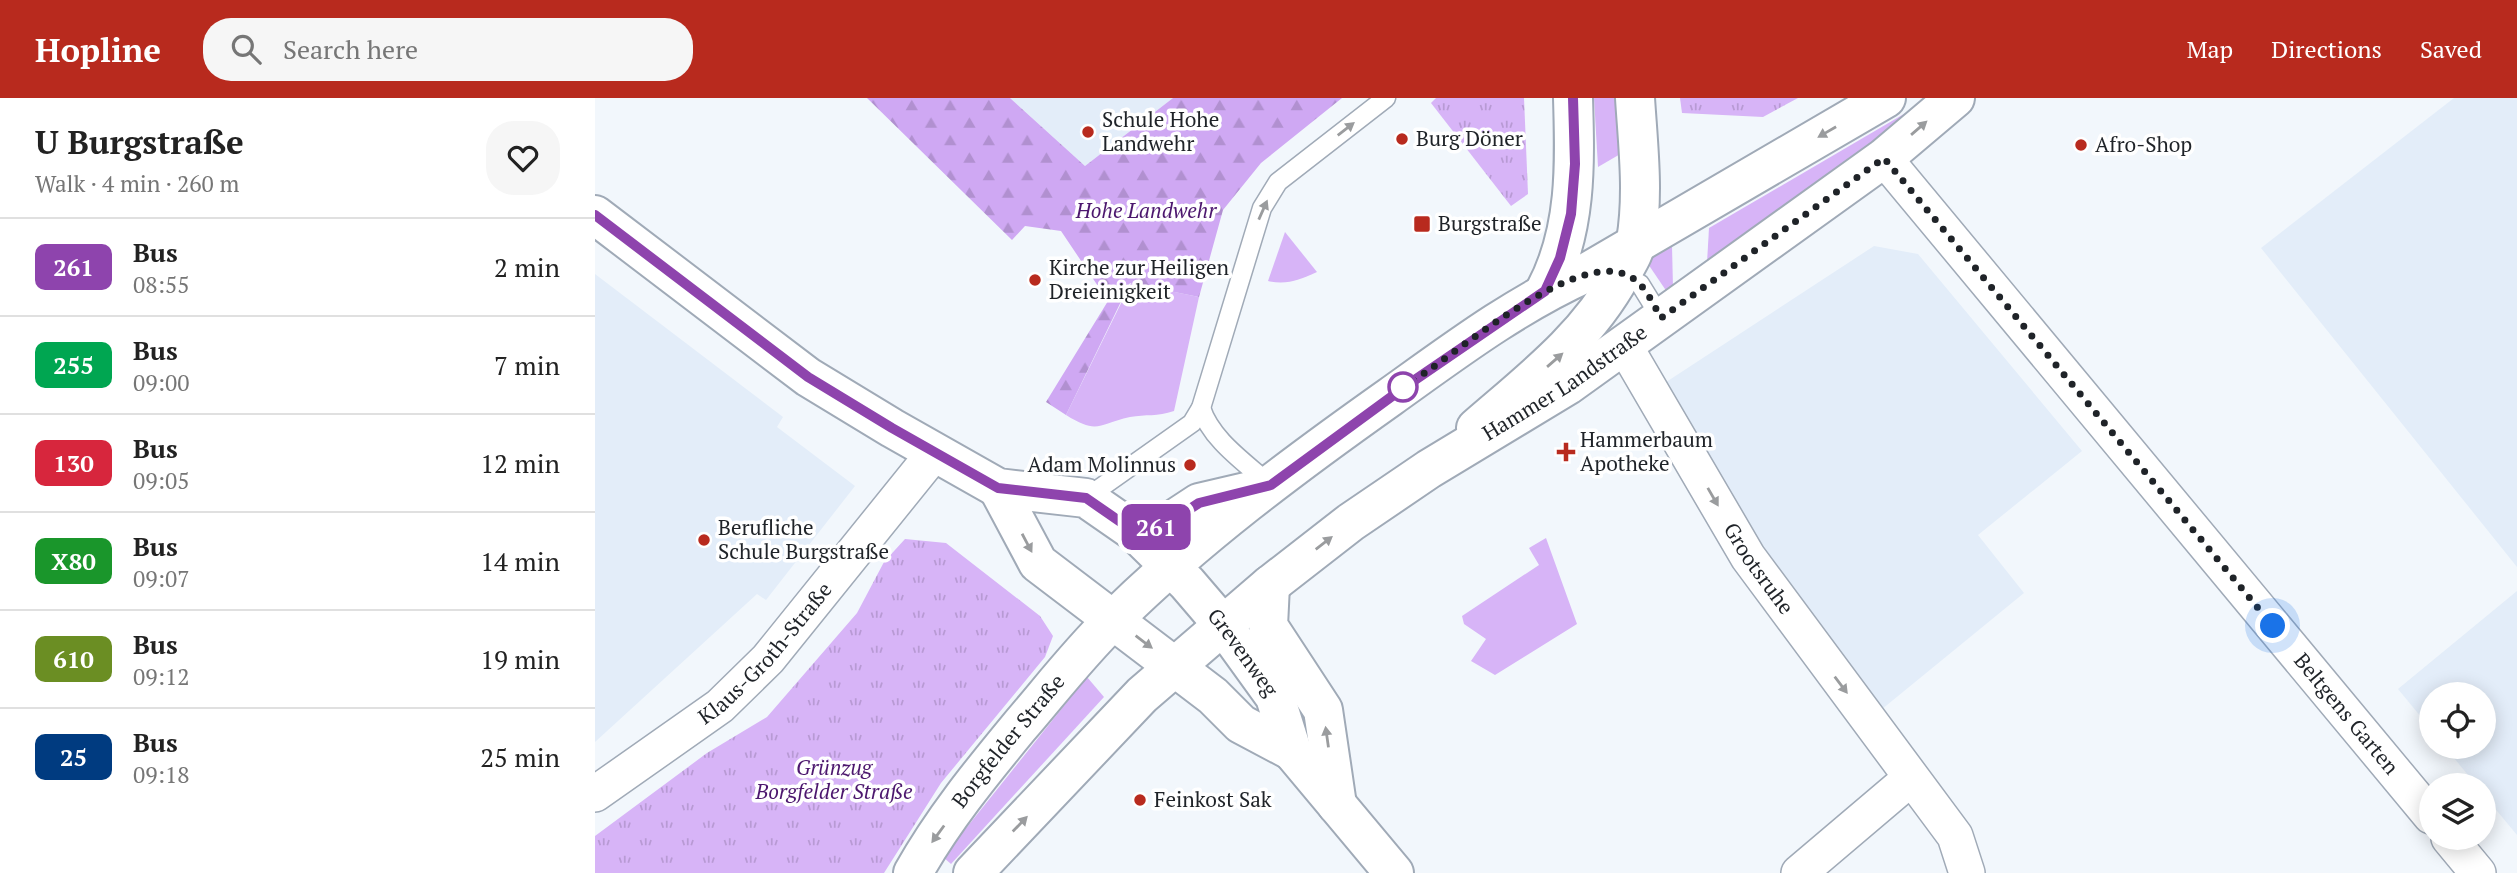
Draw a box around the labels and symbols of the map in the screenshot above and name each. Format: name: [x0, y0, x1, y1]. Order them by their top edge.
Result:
place label: Schule Hohe Landwehr: [1102, 105, 1219, 157]
one-way arrow: [1337, 121, 1355, 136]
one-way arrow: [1911, 121, 1928, 136]
marker: Schule Hohe Landwehr: [1080, 124, 1096, 140]
place label: Burg Döner: [1416, 124, 1523, 152]
one-way arrow: [1817, 126, 1836, 138]
place label: Afro-Shop: [2095, 130, 2192, 158]
marker: Burg Döner: [1394, 131, 1410, 147]
marker: Afro-Shop: [2073, 137, 2089, 153]
park label: Hohe Landwehr: [1075, 196, 1217, 224]
one-way arrow: [1257, 200, 1269, 220]
place label: Burgstraße: [1438, 209, 1542, 237]
marker: Burgstraße: [1412, 214, 1432, 234]
place label: Kirche zur Heiligen Dreieinigkeit: [1049, 253, 1230, 305]
marker: Kirche zur Heiligen Dreieinigkeit: [1027, 272, 1043, 288]
street label: Hammer Landstraße: [1477, 318, 1652, 447]
one-way arrow: [1546, 352, 1564, 368]
unlabelled marker: [1388, 372, 1418, 402]
place label: Hammerbaum Apotheke: [1580, 425, 1713, 477]
marker: Hammerbaum Apotheke: [1558, 444, 1574, 460]
place label: Adam Molinnus: [1028, 450, 1176, 478]
marker: Adam Molinnus: [1182, 457, 1198, 473]
one-way arrow: [1707, 487, 1719, 506]
line badge: 261: [1116, 504, 1196, 550]
place label: Berufliche Schule Burgstraße: [718, 513, 889, 565]
street label: Grootsruhe: [1718, 517, 1801, 619]
marker: Berufliche Schule Burgstraße: [696, 532, 712, 548]
one-way arrow: [1022, 533, 1033, 553]
one-way arrow: [1314, 536, 1332, 551]
street label: Klaus-Groth-Straße: [692, 576, 838, 730]
street label: Grevenweg: [1202, 602, 1286, 703]
your location: [2255, 608, 2290, 643]
one-way arrow: [1135, 635, 1153, 650]
street label: Beltgens Garten: [2288, 647, 2406, 780]
street label: Borgfelder Straße: [945, 668, 1070, 813]
one-way arrow: [1833, 675, 1848, 693]
one-way arrow: [1321, 726, 1332, 748]
park label: Grünzug Borgfelder Straße: [754, 753, 913, 805]
place label: Feinkost Sak: [1154, 785, 1272, 813]
marker: Feinkost Sak: [1132, 792, 1148, 808]
one-way arrow: [1012, 816, 1028, 833]
one-way arrow: [931, 825, 945, 843]

